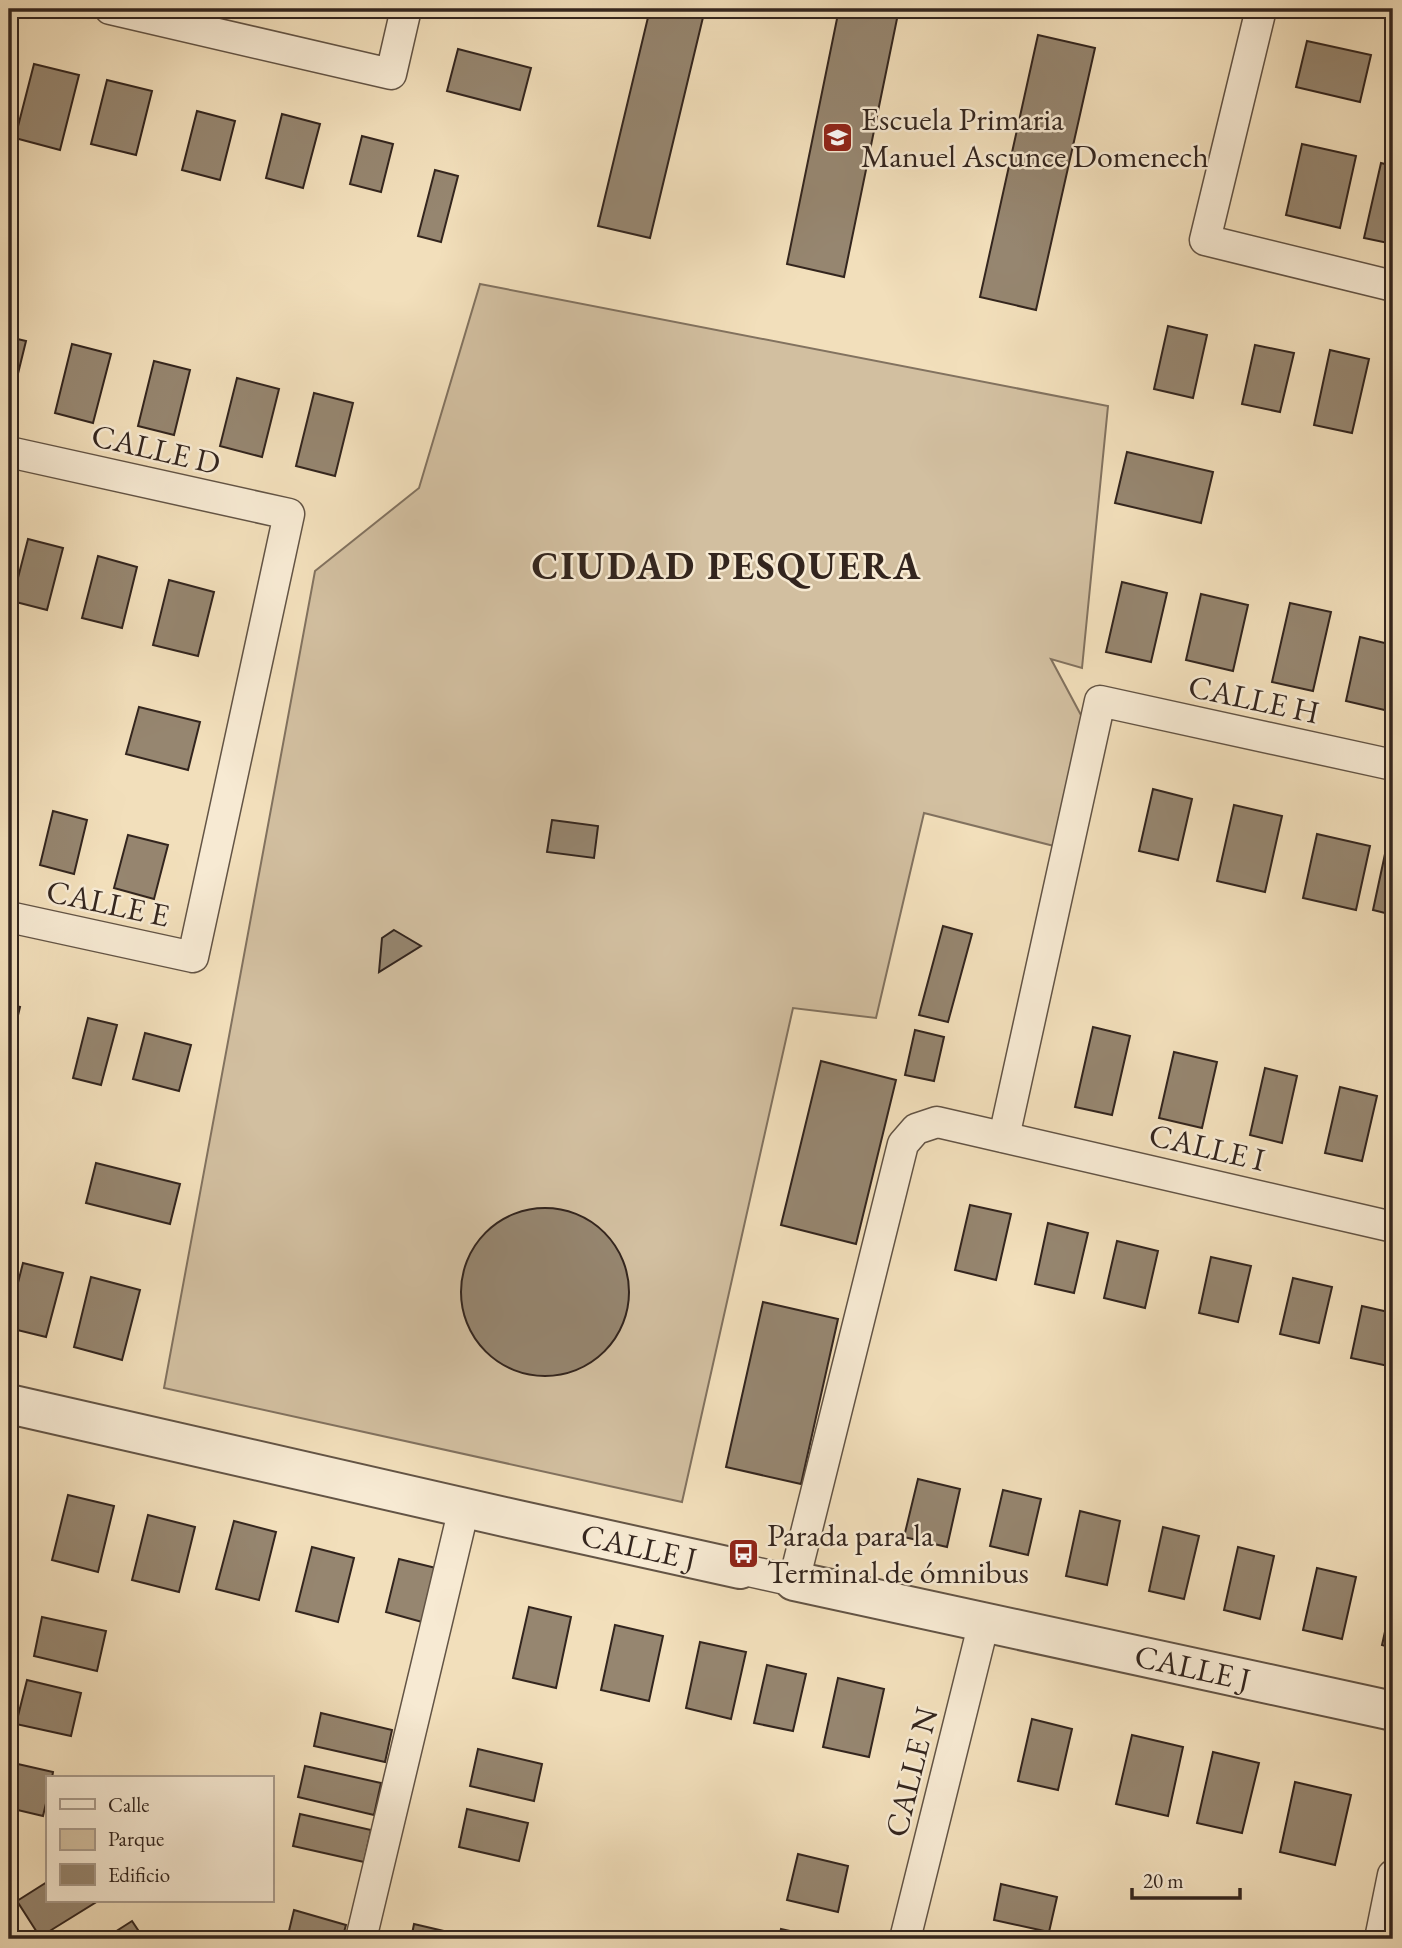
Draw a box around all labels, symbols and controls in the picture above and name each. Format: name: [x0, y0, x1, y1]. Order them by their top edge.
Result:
place label: Escuela Primaria Manuel Ascunce Domenech: [861, 98, 1209, 177]
school or university icon: Escuela Primaria Manuel Ascunce Domenech: [821, 120, 855, 154]
street label: CALLE D: [88, 414, 224, 484]
district label: CIUDAD PESQUERA: [532, 541, 922, 590]
street label: CALLE H: [1185, 665, 1323, 733]
street label: CALLE E: [43, 869, 173, 937]
street label: CALLE I: [1145, 1113, 1269, 1181]
street label: CALLE J: [577, 1514, 701, 1580]
place label: Parada para la Terminal de ómnibus: [767, 1514, 1029, 1593]
bus stop icon: Parada para la Terminal de ómnibus: [727, 1536, 761, 1570]
street label: CALLE J: [1131, 1635, 1255, 1701]
street label: CALLE N: [875, 1702, 948, 1841]
legend: [46, 1776, 273, 1902]
text: Calle: [108, 1791, 150, 1818]
text: Parque: [108, 1825, 164, 1852]
scale bar: [1132, 1857, 1241, 1901]
text: Edificio: [108, 1861, 170, 1888]
text: 20 m: [1143, 1867, 1184, 1894]

